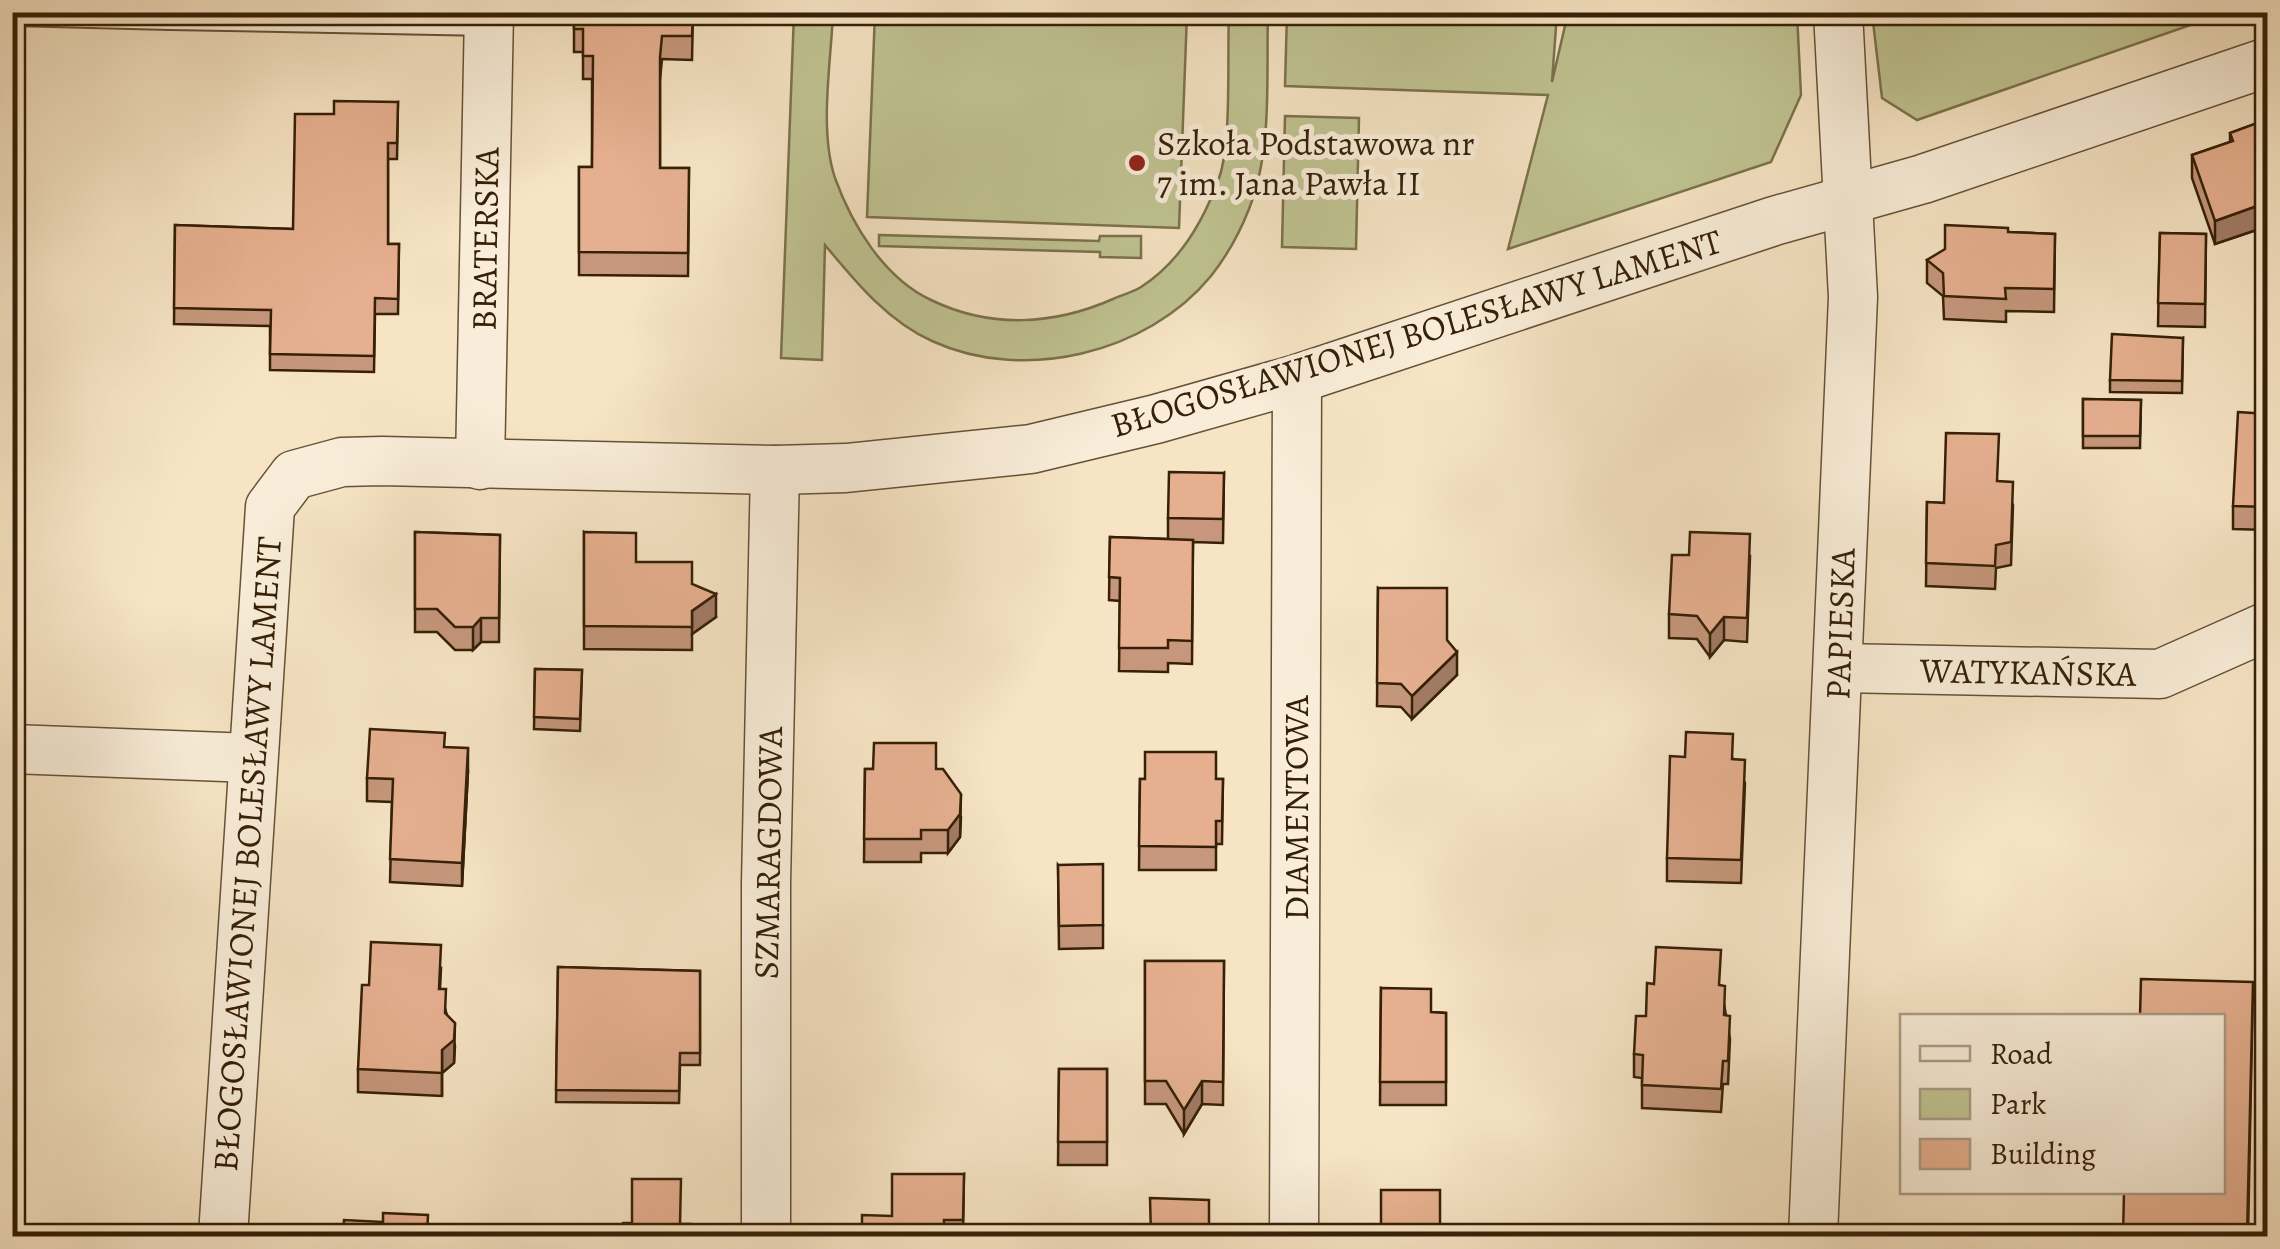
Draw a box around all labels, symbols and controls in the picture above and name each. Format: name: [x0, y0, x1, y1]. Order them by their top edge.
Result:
place label: Szkoła Podstawowa nr 7 im. Jana Pawła II: [1157, 119, 1475, 207]
street label: BRATERSKA: [459, 146, 511, 331]
marker: Szkoła Podstawowa nr 7 im. Jana Pawła II: [1126, 152, 1148, 174]
street label: BŁOGOSŁAWIONEJ BOLESŁAWY LAMENT: [1105, 217, 1727, 449]
street label: BŁOGOSŁAWIONEJ BOLESŁAWY LAMENT: [201, 535, 293, 1173]
street label: PAPIESKA: [1813, 547, 1867, 701]
street label: WATYKAŃSKA: [1919, 646, 2137, 698]
street label: DIAMENTOWA: [1272, 695, 1320, 921]
street label: SZMARAGDOWA: [742, 726, 794, 980]
legend: [1900, 1014, 2225, 1194]
text: Road: [1990, 1034, 2053, 1074]
text: Park: [1990, 1084, 2046, 1124]
text: Building: [1990, 1134, 2096, 1174]

